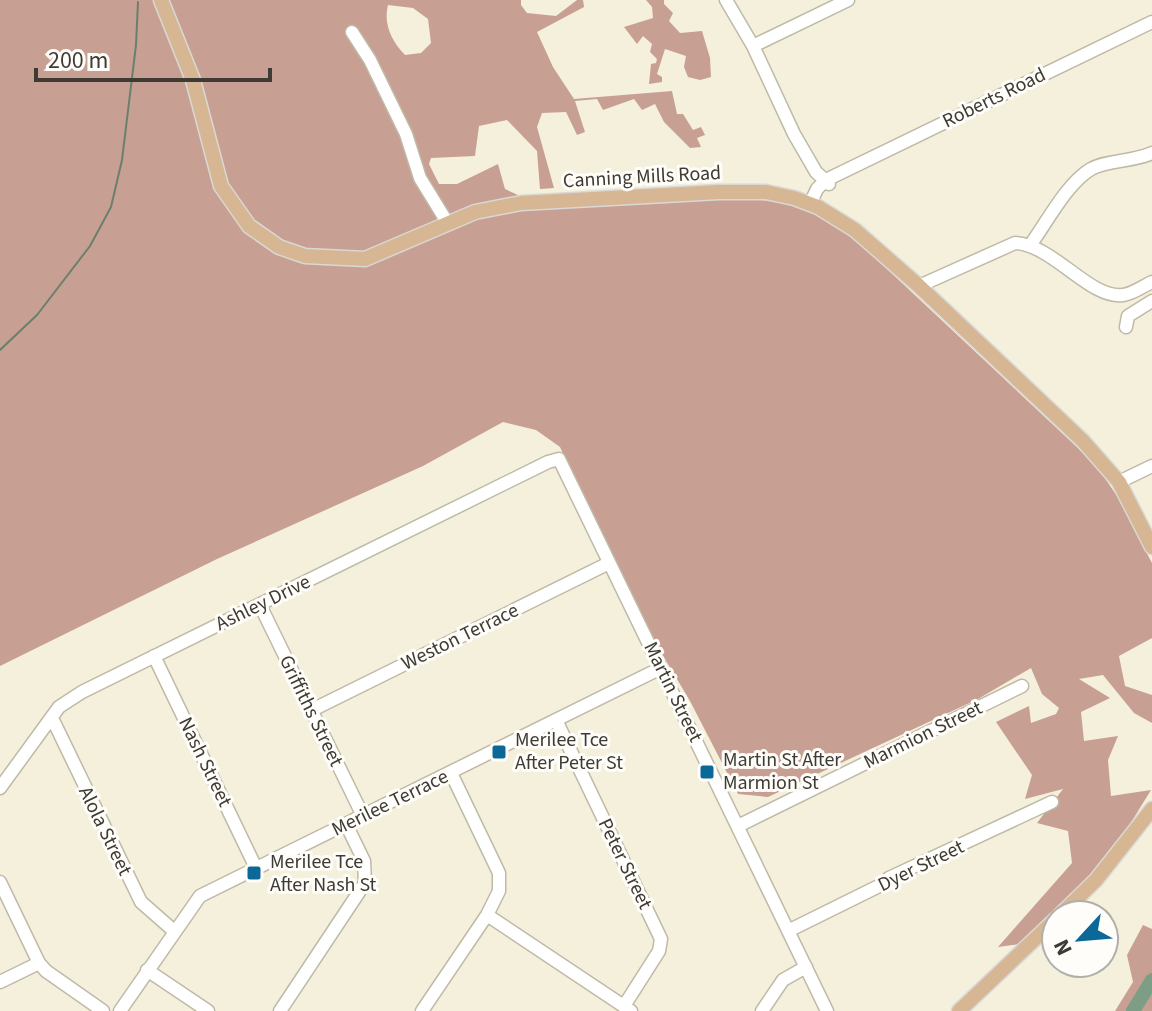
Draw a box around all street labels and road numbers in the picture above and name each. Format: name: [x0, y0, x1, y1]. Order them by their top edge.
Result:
street label: Roberts Road: [938, 61, 1050, 135]
street label: Canning Mills Road: [562, 159, 722, 195]
street label: Ashley Drive: [211, 568, 315, 638]
street label: Weston Terrace: [397, 596, 523, 677]
street label: Martin Street: [637, 637, 709, 747]
street label: Griffiths Street: [272, 651, 350, 772]
street label: Marmion Street: [859, 694, 987, 776]
street label: Nash Street: [171, 713, 239, 812]
street label: Merilee Terrace: [327, 763, 453, 843]
street label: Alola Street: [71, 782, 139, 881]
street label: Peter Street: [591, 814, 659, 914]
street label: Dyer Street: [873, 833, 969, 899]

